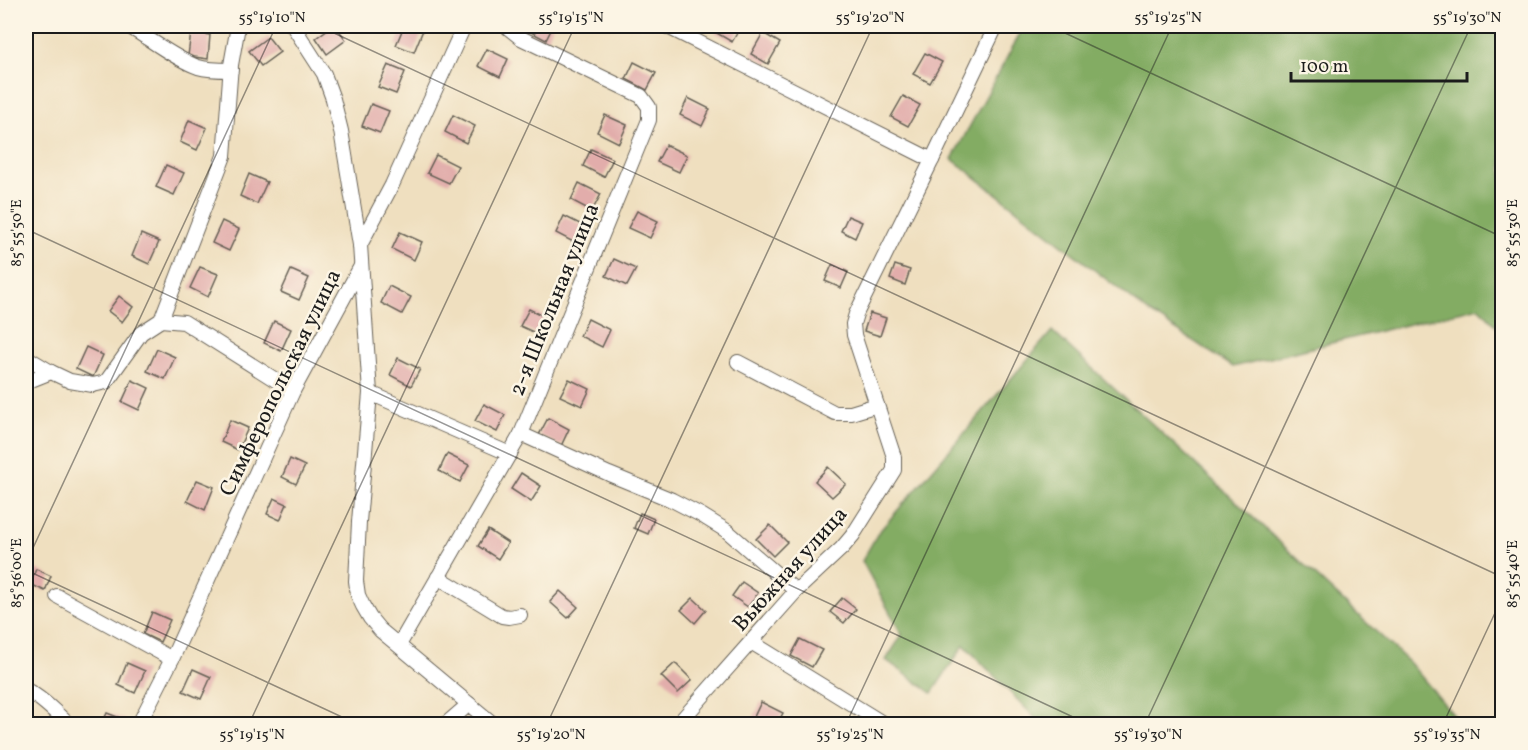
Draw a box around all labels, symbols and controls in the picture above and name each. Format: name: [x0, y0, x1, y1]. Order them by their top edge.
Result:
text: 55°19'10"N: [238, 8, 306, 29]
text: 55°19'15"N: [538, 8, 604, 29]
text: 55°19'20"N: [835, 8, 905, 29]
text: 55°19'25"N: [1134, 8, 1202, 29]
text: 55°19'30"N: [1433, 8, 1501, 29]
scale bar: [1291, 45, 1466, 83]
text: 100 m: [1300, 55, 1349, 80]
text: 85°55'50"E: [7, 199, 28, 267]
street label: 2-я Школьная улица: [502, 199, 608, 401]
text: 85°55'30"E: [1503, 199, 1524, 267]
street label: Симферопольская улица: [213, 264, 350, 502]
street label: Вьюжная улица: [726, 500, 856, 639]
text: 85°56'00"E: [7, 538, 28, 608]
text: 85°55'40"E: [1503, 540, 1524, 608]
text: 55°19'15"N: [219, 725, 285, 746]
text: 55°19'20"N: [516, 725, 586, 746]
text: 55°19'25"N: [816, 725, 884, 746]
text: 55°19'30"N: [1114, 725, 1182, 746]
text: 55°19'35"N: [1413, 725, 1481, 746]

